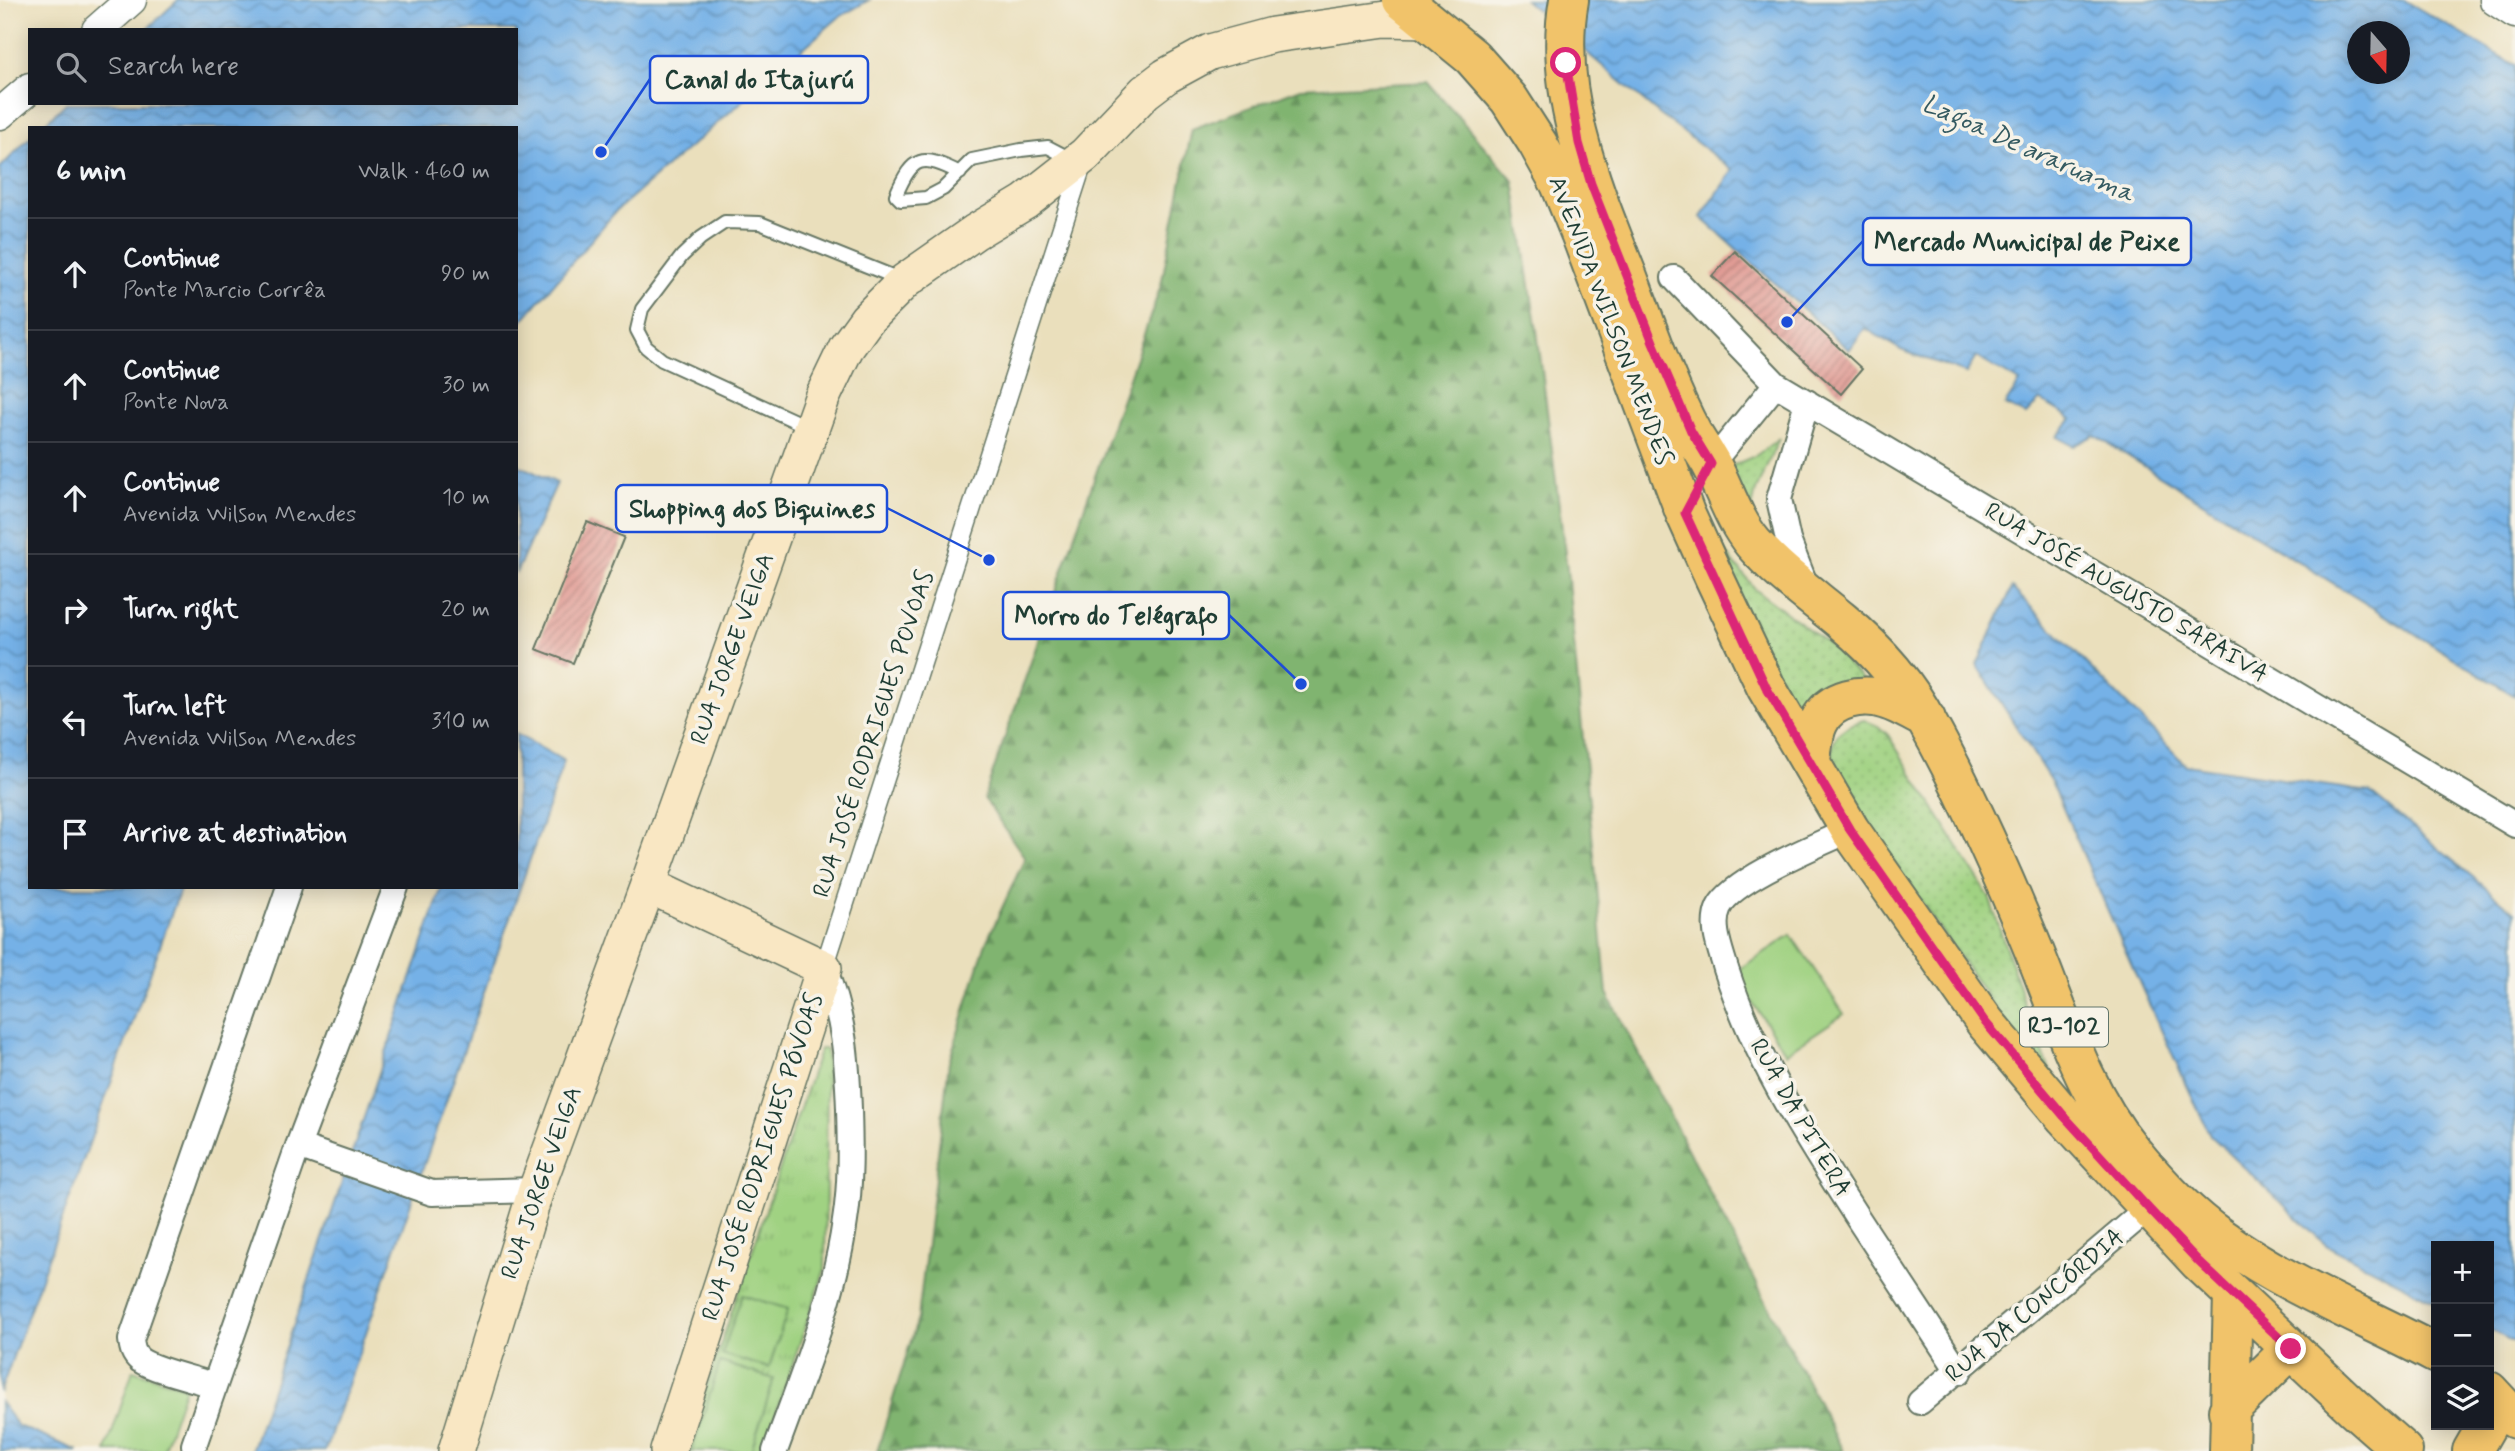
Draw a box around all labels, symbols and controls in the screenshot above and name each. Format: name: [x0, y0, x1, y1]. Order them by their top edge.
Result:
north arrow: [2347, 21, 2410, 84]
search box: [28, 28, 518, 105]
route start: [1550, 47, 1581, 78]
icon: search: [52, 48, 90, 86]
text: Search here: [108, 50, 239, 84]
callout: Canal do Itajurú: [650, 56, 868, 103]
text: Canal do Itajurú: [664, 64, 854, 98]
water label: Lagoa De araruama: [1916, 87, 2140, 214]
text: 6 min: [56, 152, 127, 191]
text: Walk · 460 m: [358, 157, 490, 187]
street label: AVENIDA WILSON MENDES: [1540, 172, 1680, 470]
callout: Mercado Municipal de Peixe: [1863, 218, 2191, 265]
text: Mercado Municipal de Peixe: [1874, 226, 2180, 260]
text: Continue: [123, 242, 220, 276]
icon: ahead: [56, 255, 94, 293]
text: 90 m: [441, 259, 490, 289]
text: Ponte Marcio Corrêa: [123, 276, 326, 306]
text: Continue: [123, 354, 220, 388]
icon: ahead: [56, 367, 94, 405]
text: 30 m: [442, 371, 490, 401]
text: Ponte Nova: [123, 388, 229, 418]
text: Continue: [123, 466, 220, 500]
icon: ahead: [56, 479, 94, 517]
text: 10 m: [442, 483, 490, 513]
callout: Shopping dos Biquines: [616, 485, 887, 532]
text: Shopping dos Biquines: [629, 493, 876, 528]
street label: RUA JOSÉ AUGUSTO SARAIVA: [1978, 494, 2275, 690]
text: Avenida Wilson Mendes: [123, 500, 356, 530]
street label: RUA JORGE VEIGA: [684, 549, 782, 749]
street label: RUA JOSÉ RODRIGUES POVOAS: [804, 566, 942, 901]
icon: right: [56, 591, 94, 629]
callout: Morro do Telégrafo: [1003, 592, 1229, 639]
text: Turn right: [123, 593, 239, 627]
text: 20 m: [441, 595, 490, 625]
text: Morro do Telégrafo: [1014, 600, 1218, 636]
text: Turn left: [123, 690, 227, 724]
icon: left: [56, 703, 94, 741]
text: 310 m: [431, 707, 490, 737]
text: Avenida Wilson Mendes: [123, 724, 356, 754]
icon: arrive: [56, 815, 94, 853]
text: Arrive at destination: [123, 817, 347, 851]
street label: RUA JOSÉ RODRIGUES PÓVOAS: [693, 989, 831, 1325]
road number: RJ-102: [2020, 1008, 2108, 1046]
street label: RUA DA PITERA: [1742, 1033, 1858, 1203]
street label: RUA JORGE VEIGA: [494, 1083, 590, 1283]
street label: RUA DA CONCÓRDIA: [1939, 1222, 2131, 1390]
map controls: [2431, 1241, 2494, 1430]
button: +: [2431, 1241, 2494, 1304]
button: −: [2431, 1304, 2494, 1367]
route end: [2275, 1333, 2306, 1364]
button: layers: [2431, 1367, 2494, 1430]

